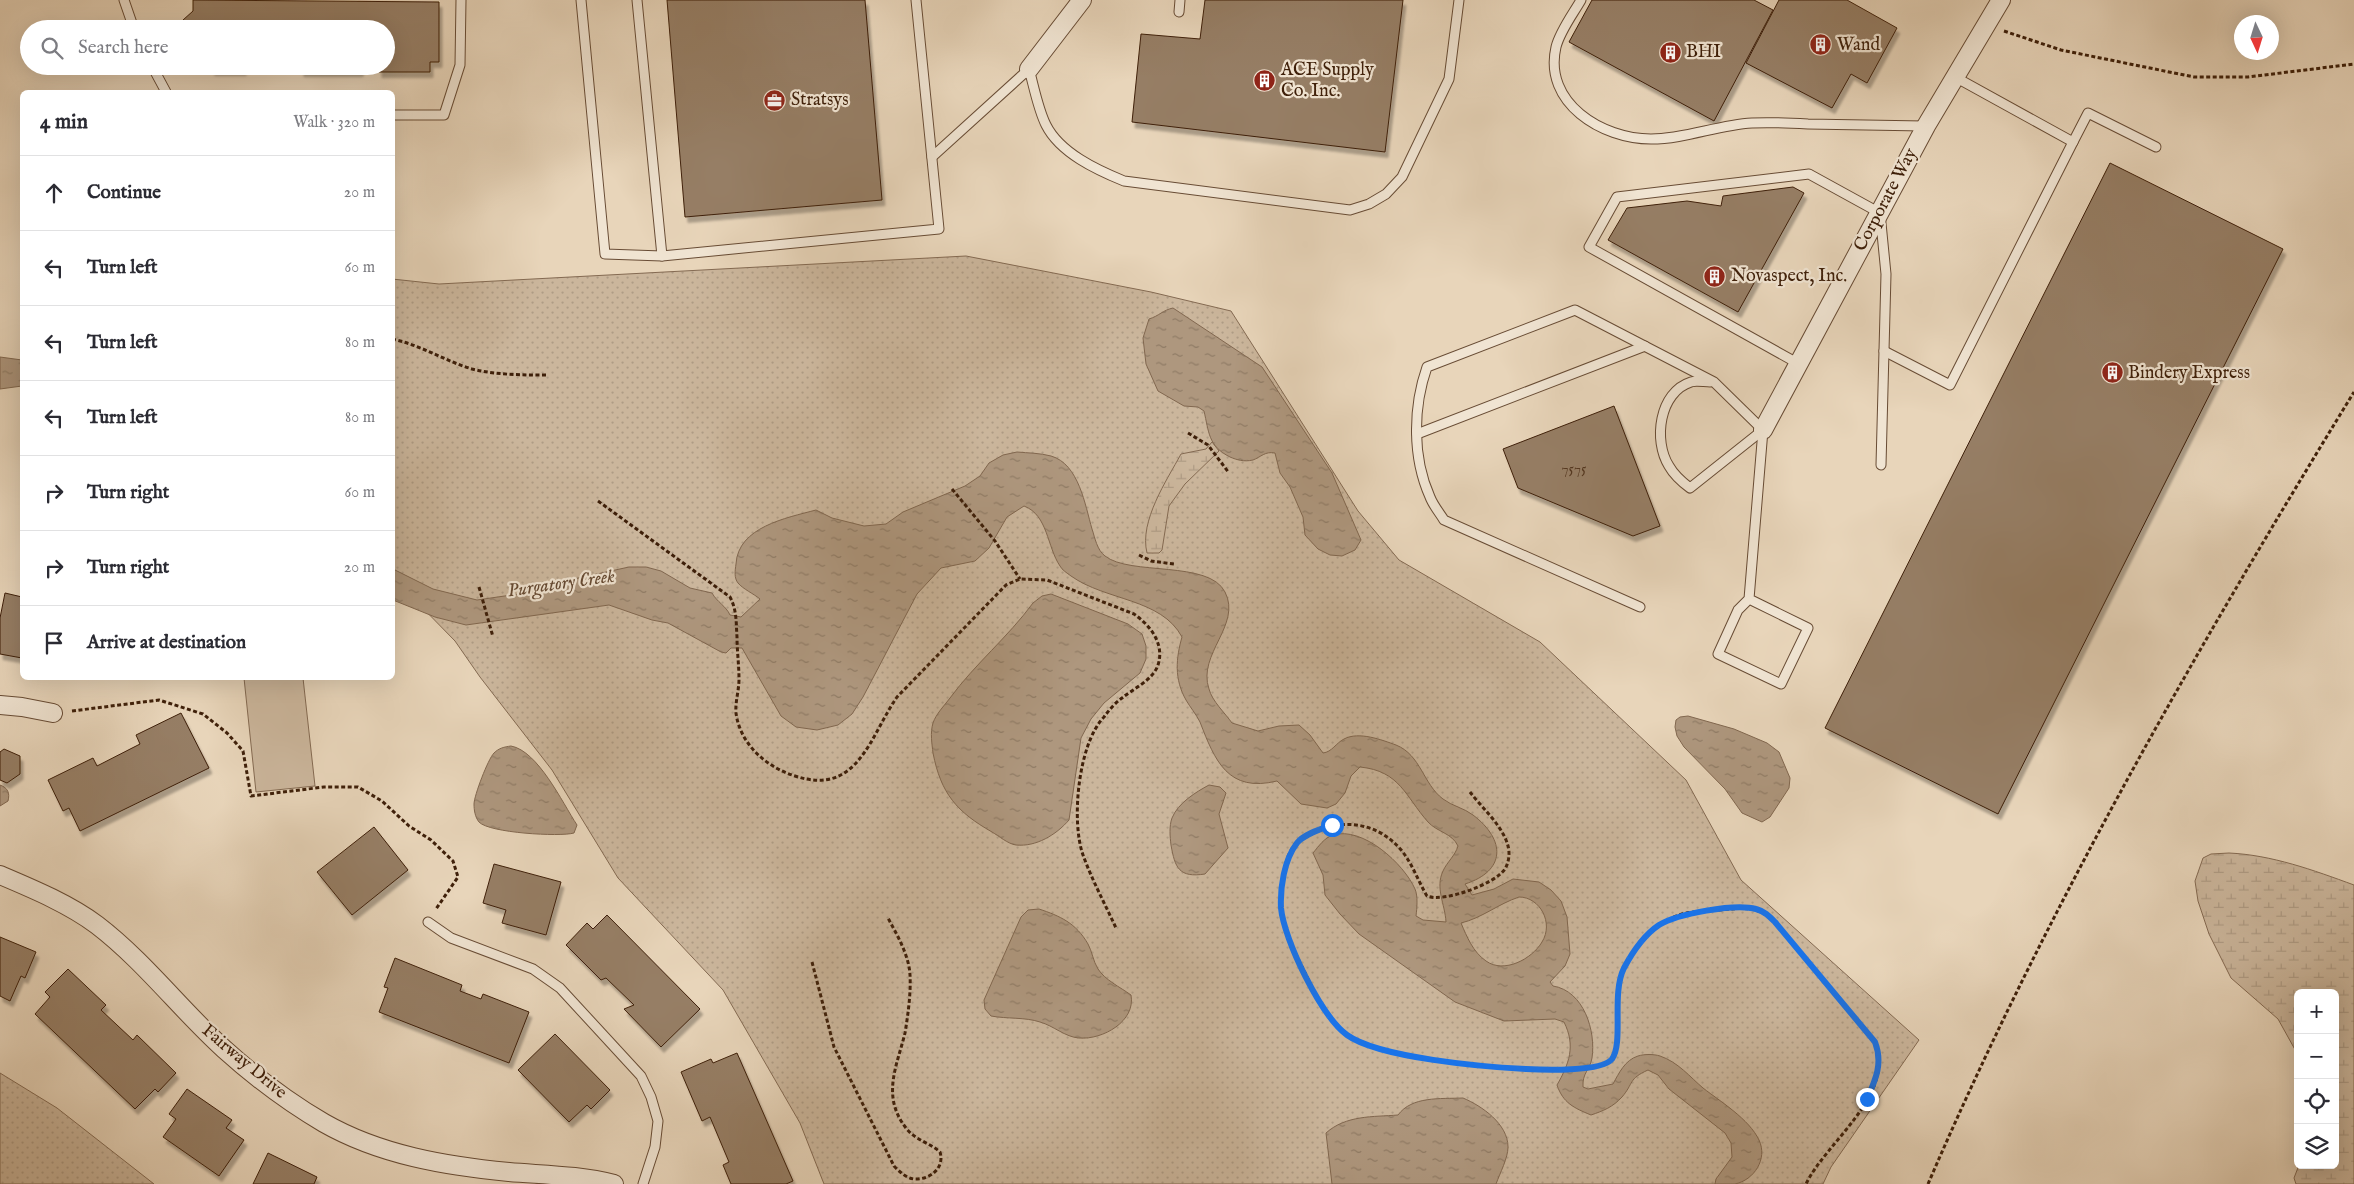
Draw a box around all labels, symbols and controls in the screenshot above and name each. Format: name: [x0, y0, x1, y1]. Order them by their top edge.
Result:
north arrow: [2234, 15, 2279, 60]
search box: [20, 20, 395, 75]
building icon: Wand: [1809, 33, 1833, 57]
icon: search: [38, 34, 66, 62]
place label: Wand: [1837, 34, 1880, 57]
text: Search here: [78, 36, 169, 60]
building icon: BHI: [1658, 40, 1682, 64]
place label: BHI: [1686, 41, 1721, 64]
place label: ACE Supply Co. Inc.: [1280, 59, 1374, 103]
building icon: ACE Supply Co. Inc.: [1253, 68, 1277, 92]
office icon: Stratsys: [763, 88, 787, 112]
place label: Stratsys: [791, 89, 849, 112]
text: 4 min: [40, 109, 88, 136]
text: Walk · 320 m: [293, 113, 375, 133]
street label: Corporate Way: [1849, 144, 1923, 256]
icon: ahead: [40, 179, 68, 207]
text: Continue: [87, 181, 161, 205]
text: 20 m: [344, 183, 375, 203]
icon: left: [40, 254, 68, 282]
text: Turn left: [87, 256, 158, 280]
text: 60 m: [345, 258, 375, 278]
building icon: Novaspect, Inc.: [1703, 264, 1727, 288]
place label: Novaspect, Inc.: [1731, 265, 1847, 288]
icon: left: [40, 329, 68, 357]
text: Turn left: [87, 331, 158, 355]
text: 80 m: [345, 333, 375, 353]
building icon: Bindery Express: [2100, 361, 2124, 385]
place label: Bindery Express: [2128, 362, 2250, 385]
icon: left: [40, 404, 68, 432]
text: Turn left: [87, 406, 158, 430]
text: 80 m: [345, 408, 375, 428]
house number: 7575: [1562, 459, 1587, 478]
icon: right: [40, 479, 68, 507]
text: Turn right: [87, 481, 169, 505]
text: 60 m: [345, 483, 375, 503]
icon: right: [40, 554, 68, 582]
text: Turn right: [87, 556, 169, 580]
text: 20 m: [344, 558, 375, 578]
water label: Purgatory Creek: [506, 565, 617, 603]
icon: arrive: [40, 629, 68, 657]
text: Arrive at destination: [87, 631, 246, 655]
route start: [1321, 814, 1344, 837]
map controls: [2294, 989, 2339, 1169]
button: +: [2294, 989, 2339, 1034]
street label: Fairway Drive: [197, 1020, 291, 1104]
button: −: [2294, 1034, 2339, 1079]
button: locate: [2294, 1079, 2339, 1124]
route end: [1856, 1088, 1879, 1111]
button: layers: [2294, 1124, 2339, 1169]

